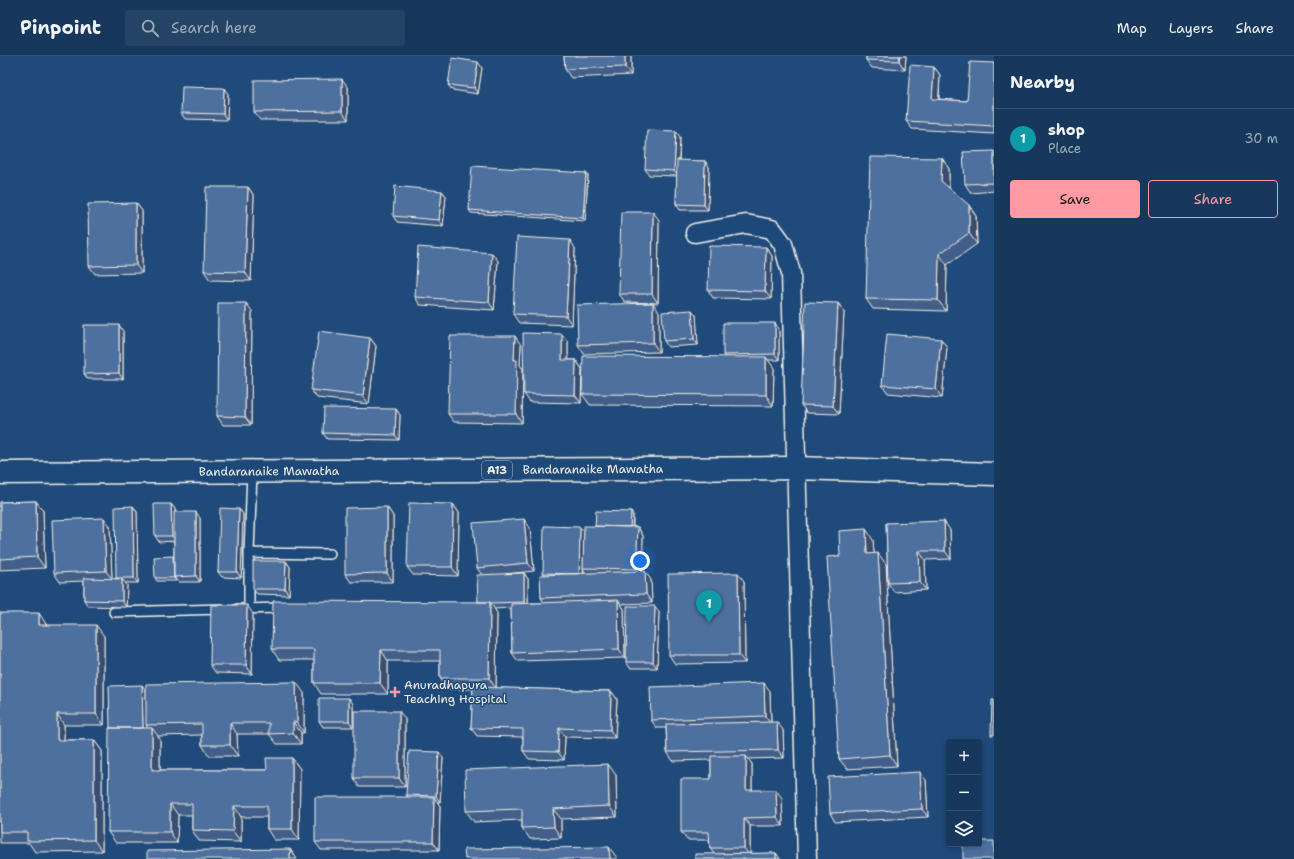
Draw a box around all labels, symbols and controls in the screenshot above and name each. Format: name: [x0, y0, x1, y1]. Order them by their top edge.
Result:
search box: [125, 10, 405, 46]
text: Pinpoint: [20, 15, 101, 40]
icon: search: [139, 17, 161, 39]
text: Search here: [171, 18, 257, 38]
text: Map: [1117, 19, 1147, 37]
text: Layers: [1169, 19, 1213, 37]
text: Share: [1235, 19, 1274, 37]
text: Nearby: [1010, 71, 1075, 93]
text: shop: [1048, 120, 1085, 140]
text: 1: [1020, 130, 1026, 147]
text: 30 m: [1244, 130, 1278, 147]
text: Place: [1048, 140, 1081, 157]
button: Save: [1010, 180, 1140, 218]
button: Share: [1148, 180, 1278, 218]
road number: A13: [482, 461, 512, 479]
street label: Bandaranaike Mawatha: [523, 461, 664, 478]
street label: Bandaranaike Mawatha: [199, 463, 340, 480]
your location: [630, 551, 650, 571]
pin: 1: [696, 590, 722, 623]
place label: Anuradhapura Teaching Hospital: [404, 677, 507, 707]
marker: Anuradhapura Teaching Hospital: [389, 686, 401, 698]
map controls: [946, 739, 982, 847]
button: +: [946, 739, 982, 775]
button: −: [946, 775, 982, 811]
button: layers: [946, 811, 982, 847]

